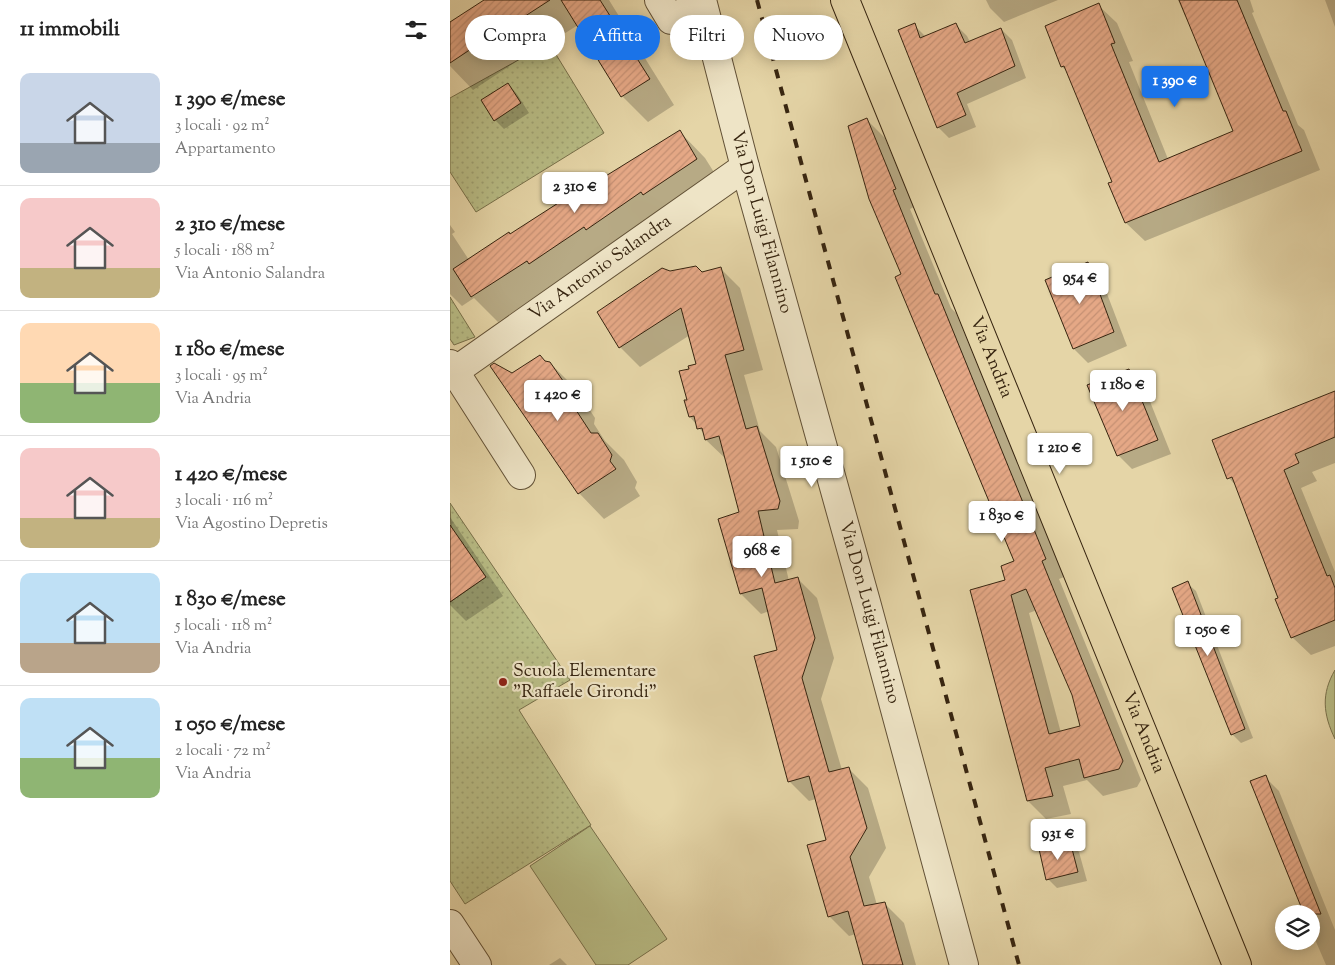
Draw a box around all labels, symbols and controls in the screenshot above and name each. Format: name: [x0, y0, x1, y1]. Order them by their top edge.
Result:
text: 11 immobili: [20, 15, 120, 45]
chip: Compra: [465, 15, 565, 60]
chip: Affitta: [575, 15, 660, 60]
chip: Filtri: [670, 15, 744, 60]
chip: Nuovo: [754, 15, 843, 60]
icon: filters: [402, 16, 430, 44]
pin: 1 390 €: [1129, 66, 1221, 108]
text: 1 390 €: [1153, 70, 1197, 93]
text: 1 390 €/mese: [175, 85, 285, 115]
icon: home: [60, 93, 120, 153]
text: 3 locali · 92 m²: [175, 115, 270, 138]
street label: Via Don Luigi Filannino: [723, 128, 798, 317]
text: Appartamento: [175, 138, 275, 161]
pin: 2 310 €: [529, 172, 621, 214]
text: 2 310 €: [553, 176, 597, 199]
street label: Via Antonio Salandra: [524, 209, 677, 328]
text: 2 310 €/mese: [175, 210, 285, 240]
icon: home: [60, 218, 120, 278]
text: 5 locali · 188 m²: [175, 240, 275, 263]
pin: 954 €: [1045, 262, 1115, 305]
text: Via Antonio Salandra: [175, 263, 325, 286]
text: 954 €: [1063, 267, 1097, 290]
street label: Via Andria: [962, 313, 1019, 402]
text: 1 180 €/mese: [175, 335, 285, 365]
icon: home: [60, 343, 120, 403]
text: 3 locali · 95 m²: [175, 365, 268, 388]
pin: 1 180 €: [1077, 370, 1169, 412]
text: 1 180 €: [1101, 374, 1145, 397]
pin: 1 420 €: [512, 380, 604, 422]
text: 1 420 €: [535, 384, 581, 407]
text: Via Andria: [175, 388, 251, 411]
pin: 1 210 €: [1014, 432, 1106, 475]
text: 1 210 €: [1038, 437, 1082, 460]
pin: 1 510 €: [766, 446, 858, 488]
text: 1 510 €: [791, 450, 833, 473]
text: 1 420 €/mese: [175, 460, 287, 490]
icon: home: [60, 468, 120, 528]
text: 3 locali · 116 m²: [175, 490, 273, 513]
pin: 1 830 €: [956, 500, 1048, 543]
text: 1 830 €: [980, 505, 1024, 528]
text: Via Agostino Depretis: [175, 513, 328, 536]
street label: Via Don Luigi Filannino: [831, 518, 906, 707]
pin: 968 €: [727, 536, 797, 578]
text: 968 €: [744, 540, 780, 563]
text: 1 830 €/mese: [175, 585, 286, 615]
icon: home: [60, 593, 120, 653]
pin: 1 050 €: [1162, 614, 1254, 657]
text: 5 locali · 118 m²: [175, 615, 272, 638]
text: 1 050 €: [1186, 619, 1230, 642]
text: Via Andria: [175, 638, 251, 661]
place label: Scuola Elementare "Raffaele Girondi": [513, 659, 657, 706]
marker: Scuola Elementare "Raffaele Girondi": [497, 676, 509, 688]
street label: Via Andria: [1114, 688, 1171, 778]
text: 1 050 €/mese: [175, 710, 285, 740]
icon: home: [60, 718, 120, 778]
text: 2 locali · 72 m²: [175, 740, 271, 763]
text: Via Andria: [175, 763, 251, 786]
pin: 931 €: [1023, 818, 1093, 861]
text: 931 €: [1042, 823, 1074, 846]
map controls: [1275, 905, 1320, 950]
button: layers: [1275, 905, 1320, 950]

